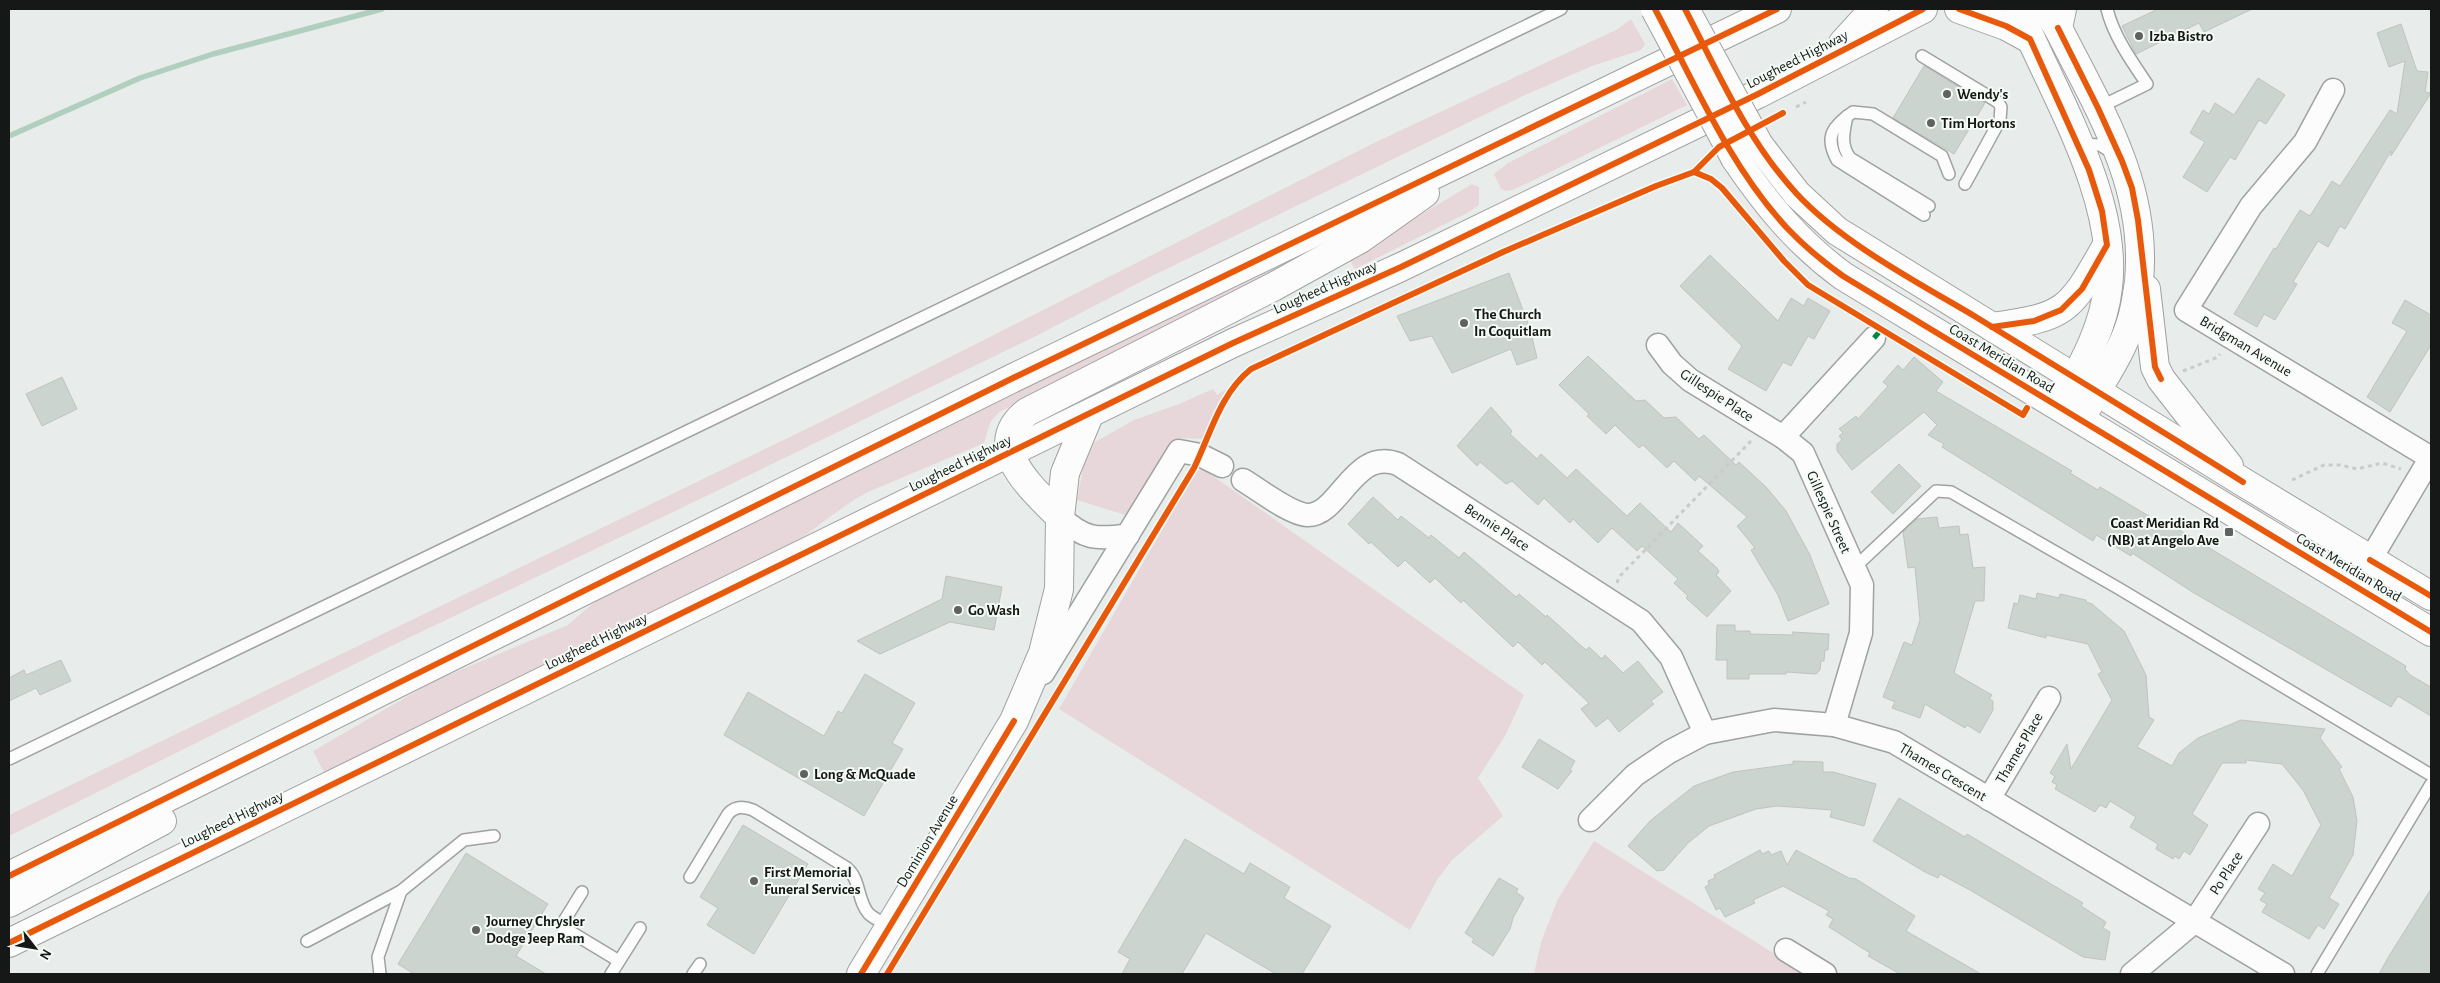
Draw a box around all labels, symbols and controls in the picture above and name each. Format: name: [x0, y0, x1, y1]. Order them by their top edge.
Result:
street label: Lougheed Highway: [1744, 27, 1851, 92]
place label: Izba Bistro: [2149, 29, 2213, 44]
marker: Izba Bistro: [2133, 30, 2145, 42]
place label: Wendy's: [1957, 87, 2008, 102]
marker: Wendy's: [1941, 88, 1953, 100]
place label: Tim Hortons: [1941, 116, 2016, 131]
marker: Tim Hortons: [1925, 117, 1937, 129]
street label: Lougheed Highway: [1271, 258, 1380, 317]
place label: The Church In Coquitlam: [1474, 307, 1551, 339]
street label: Bridgman Avenue: [2197, 313, 2294, 380]
marker: The Church In Coquitlam: [1458, 317, 1470, 329]
street label: Coast Meridian Road: [1947, 321, 2057, 396]
street label: Gillespie Place: [1677, 366, 1756, 425]
street label: Lougheed Highway: [907, 432, 1014, 495]
street label: Gillespie Street: [1804, 469, 1853, 556]
street label: Bennie Place: [1461, 501, 1532, 554]
place label: Coast Meridian Rd (NB) at Angelo Ave: [2107, 516, 2219, 548]
marker: Coast Meridian Rd (NB) at Angelo Ave: [2223, 526, 2235, 538]
street label: Coast Meridian Road: [2294, 530, 2404, 605]
place label: Go Wash: [968, 603, 1020, 618]
marker: Go Wash: [952, 604, 964, 616]
street label: Lougheed Highway: [543, 610, 650, 673]
street label: Thames Place: [1993, 710, 2046, 787]
street label: Thames Crescent: [1897, 741, 1989, 804]
place label: Long & McQuade: [814, 767, 916, 782]
marker: Long & McQuade: [798, 768, 810, 780]
street label: Lougheed Highway: [179, 788, 286, 851]
street label: Dominion Avenue: [894, 792, 961, 890]
street label: Po Place: [2207, 849, 2246, 898]
place label: First Memorial Funeral Services: [764, 865, 861, 897]
marker: First Memorial Funeral Services: [748, 875, 760, 887]
place label: Journey Chrysler Dodge Jeep Ram: [486, 914, 586, 946]
north arrow: [10, 923, 60, 973]
marker: Journey Chrysler Dodge Jeep Ram: [470, 924, 482, 936]
text: N: [37, 946, 54, 962]

